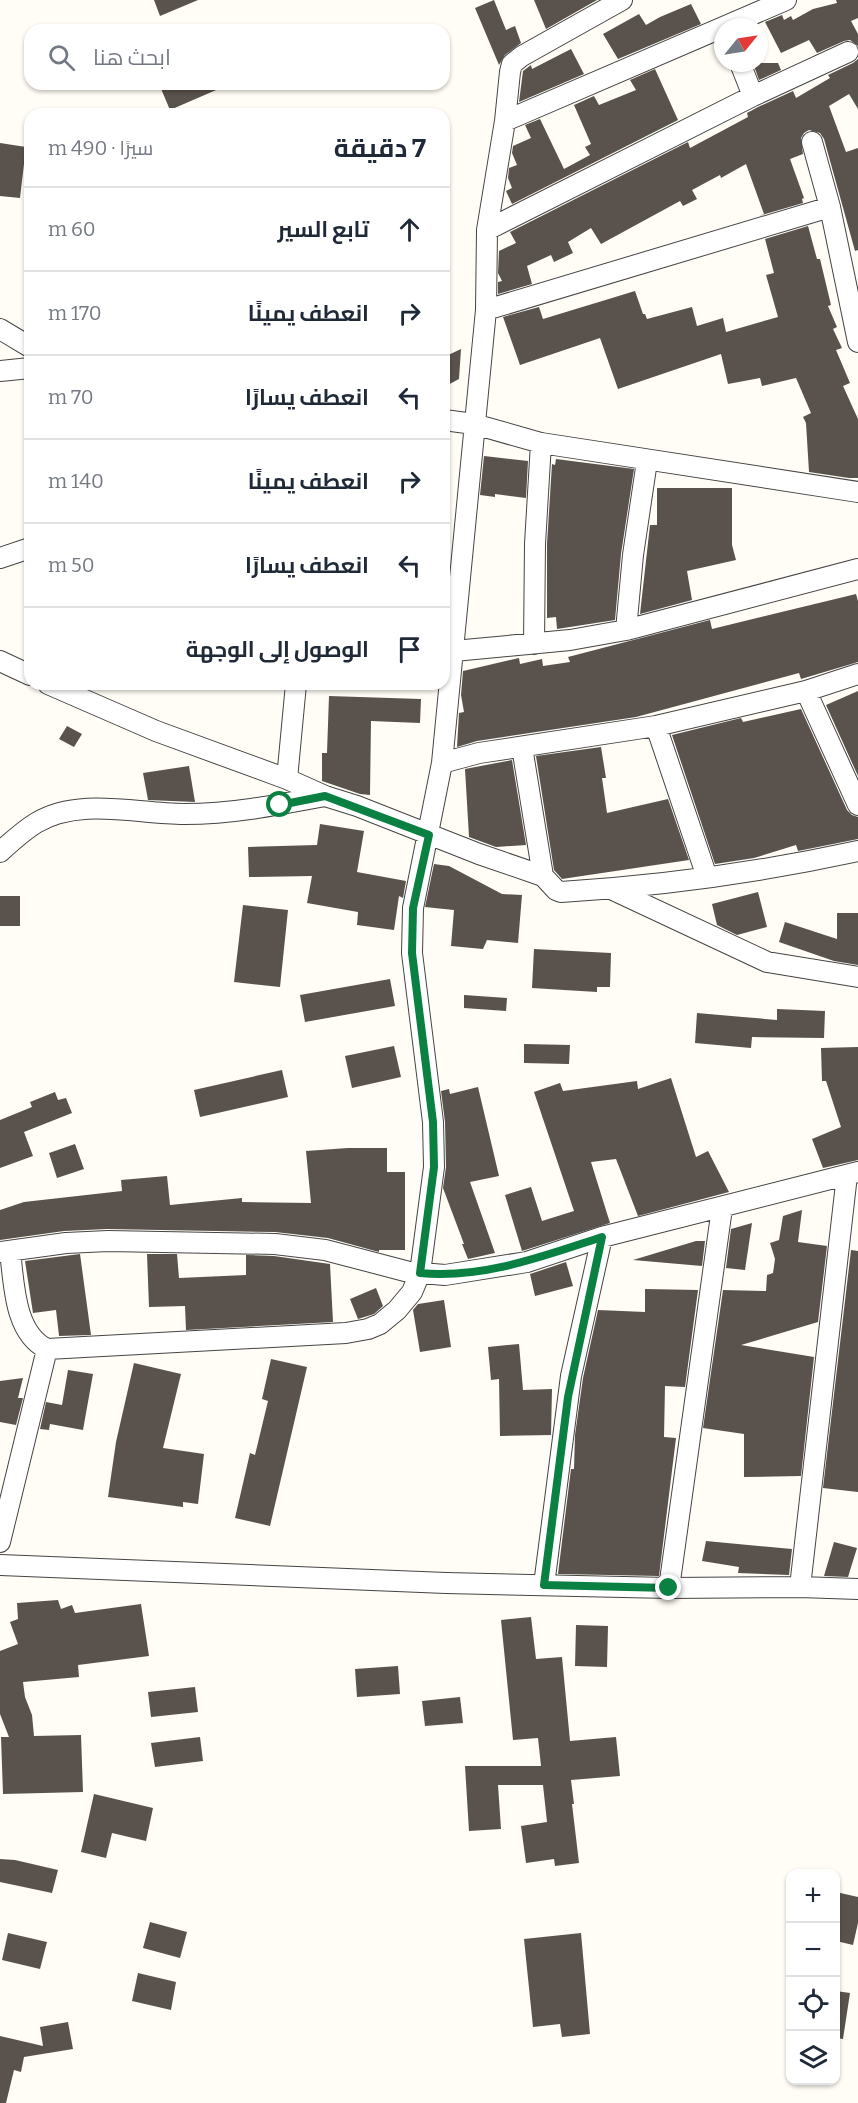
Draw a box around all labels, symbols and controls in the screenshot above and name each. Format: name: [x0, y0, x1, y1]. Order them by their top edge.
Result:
north arrow: [714, 18, 768, 72]
search box: [24, 24, 450, 90]
icon: search: [45, 41, 78, 74]
text: ابحث هنا: [93, 44, 171, 71]
text: 7 دقيقة: [334, 133, 426, 164]
text: سيرًا · 490 m: [48, 136, 153, 160]
icon: ahead: [393, 213, 426, 246]
text: تابع السير: [278, 216, 369, 243]
text: 60 m: [48, 217, 96, 241]
icon: right: [393, 297, 426, 330]
text: انعطف يمينًا: [248, 300, 369, 327]
text: 170 m: [48, 301, 102, 325]
icon: left: [393, 381, 426, 414]
text: انعطف يسارًا: [245, 384, 369, 411]
text: 70 m: [48, 385, 94, 409]
icon: right: [393, 465, 426, 498]
text: انعطف يمينًا: [248, 468, 369, 495]
text: 140 m: [48, 469, 104, 493]
icon: left: [393, 549, 426, 582]
text: انعطف يسارًا: [245, 552, 369, 579]
text: 50 m: [48, 553, 95, 577]
icon: arrive: [393, 633, 426, 666]
text: الوصول إلى الوجهة: [186, 636, 369, 663]
route start: [266, 791, 292, 817]
route end: [655, 1574, 681, 1600]
map controls: [786, 1869, 840, 2085]
button: +: [786, 1869, 840, 1923]
button: −: [786, 1923, 840, 1977]
button: locate: [786, 1977, 840, 2031]
button: layers: [786, 2031, 840, 2085]

